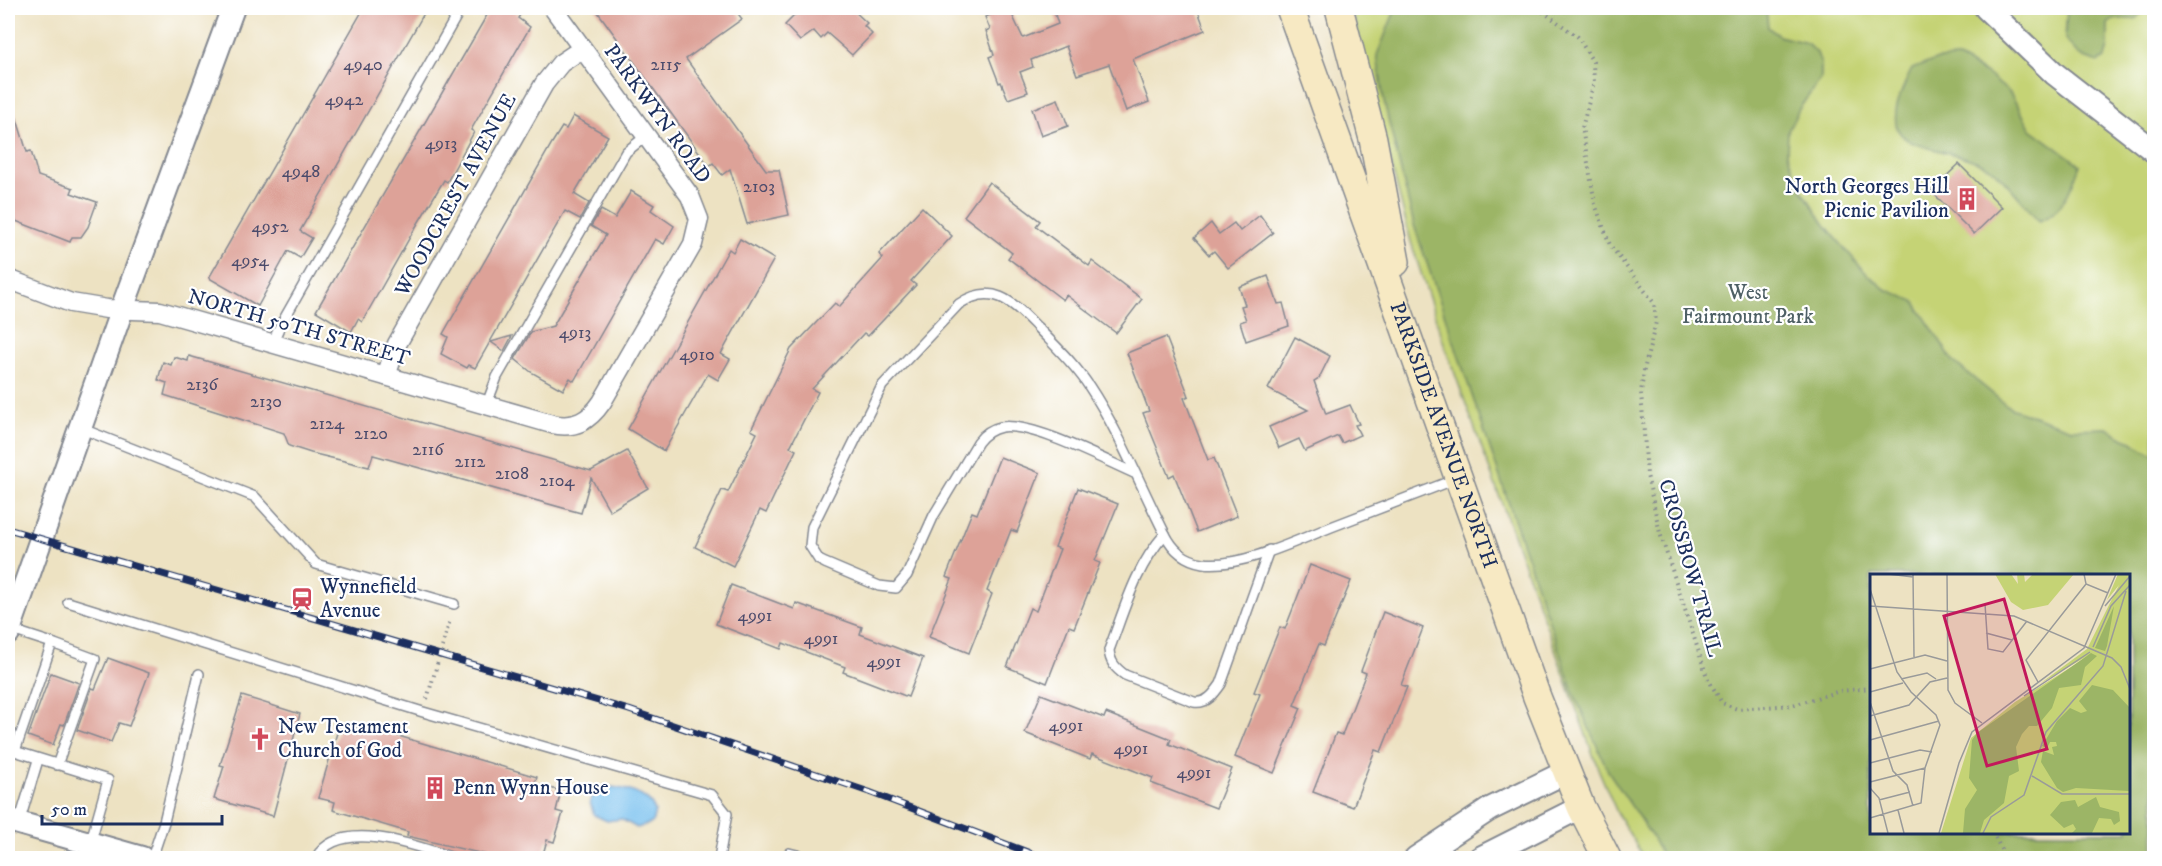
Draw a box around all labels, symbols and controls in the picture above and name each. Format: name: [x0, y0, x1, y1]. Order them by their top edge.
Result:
street label: PARKWYN ROAD: [598, 39, 716, 189]
house number: 4940: [343, 54, 383, 76]
house number: 2115: [651, 54, 681, 76]
house number: 4942: [325, 89, 363, 111]
street label: WOODCREST AVENUE: [389, 89, 523, 302]
house number: 4913: [425, 133, 457, 155]
house number: 4948: [282, 161, 320, 183]
place label: North Georges Hill Picnic Pavilion: [1785, 174, 1950, 224]
house number: 2103: [743, 176, 775, 198]
building icon: North Georges Hill Picnic Pavilion: [1954, 186, 1980, 212]
house number: 4952: [251, 216, 289, 238]
house number: 4954: [231, 250, 269, 272]
park label: West Fairmount Park: [1682, 280, 1814, 330]
street label: NORTH 50TH STREET: [185, 284, 413, 372]
street label: PARKSIDE AVENUE NORTH: [1384, 299, 1503, 572]
house number: 4913: [559, 322, 591, 344]
house number: 4910: [679, 344, 715, 366]
house number: 2136: [186, 374, 218, 396]
house number: 2130: [250, 391, 282, 413]
house number: 2124: [310, 413, 345, 435]
house number: 2120: [354, 423, 388, 445]
house number: 2116: [412, 439, 444, 461]
house number: 2112: [455, 451, 486, 473]
house number: 2108: [495, 463, 529, 485]
house number: 2104: [539, 470, 575, 492]
street label: CROSSBOW TRAIL: [1652, 476, 1728, 660]
place label: Wynnefield Avenue: [319, 574, 417, 624]
inset map: [1870, 574, 2129, 833]
station icon: Wynnefield Avenue: [289, 586, 315, 612]
house number: 4991: [738, 605, 772, 627]
house number: 4991: [804, 628, 838, 650]
house number: 4991: [867, 651, 901, 673]
place label: New Testament Church of God: [278, 714, 409, 764]
house number: 4991: [1049, 715, 1083, 737]
church icon: New Testament Church of God: [247, 726, 273, 752]
house number: 4991: [1114, 738, 1148, 760]
house number: 4991: [1177, 762, 1211, 784]
building icon: Penn Wynn House: [422, 775, 448, 801]
place label: Penn Wynn House: [453, 775, 609, 801]
scale bar: [42, 788, 222, 826]
text: 50 m: [51, 799, 87, 821]

